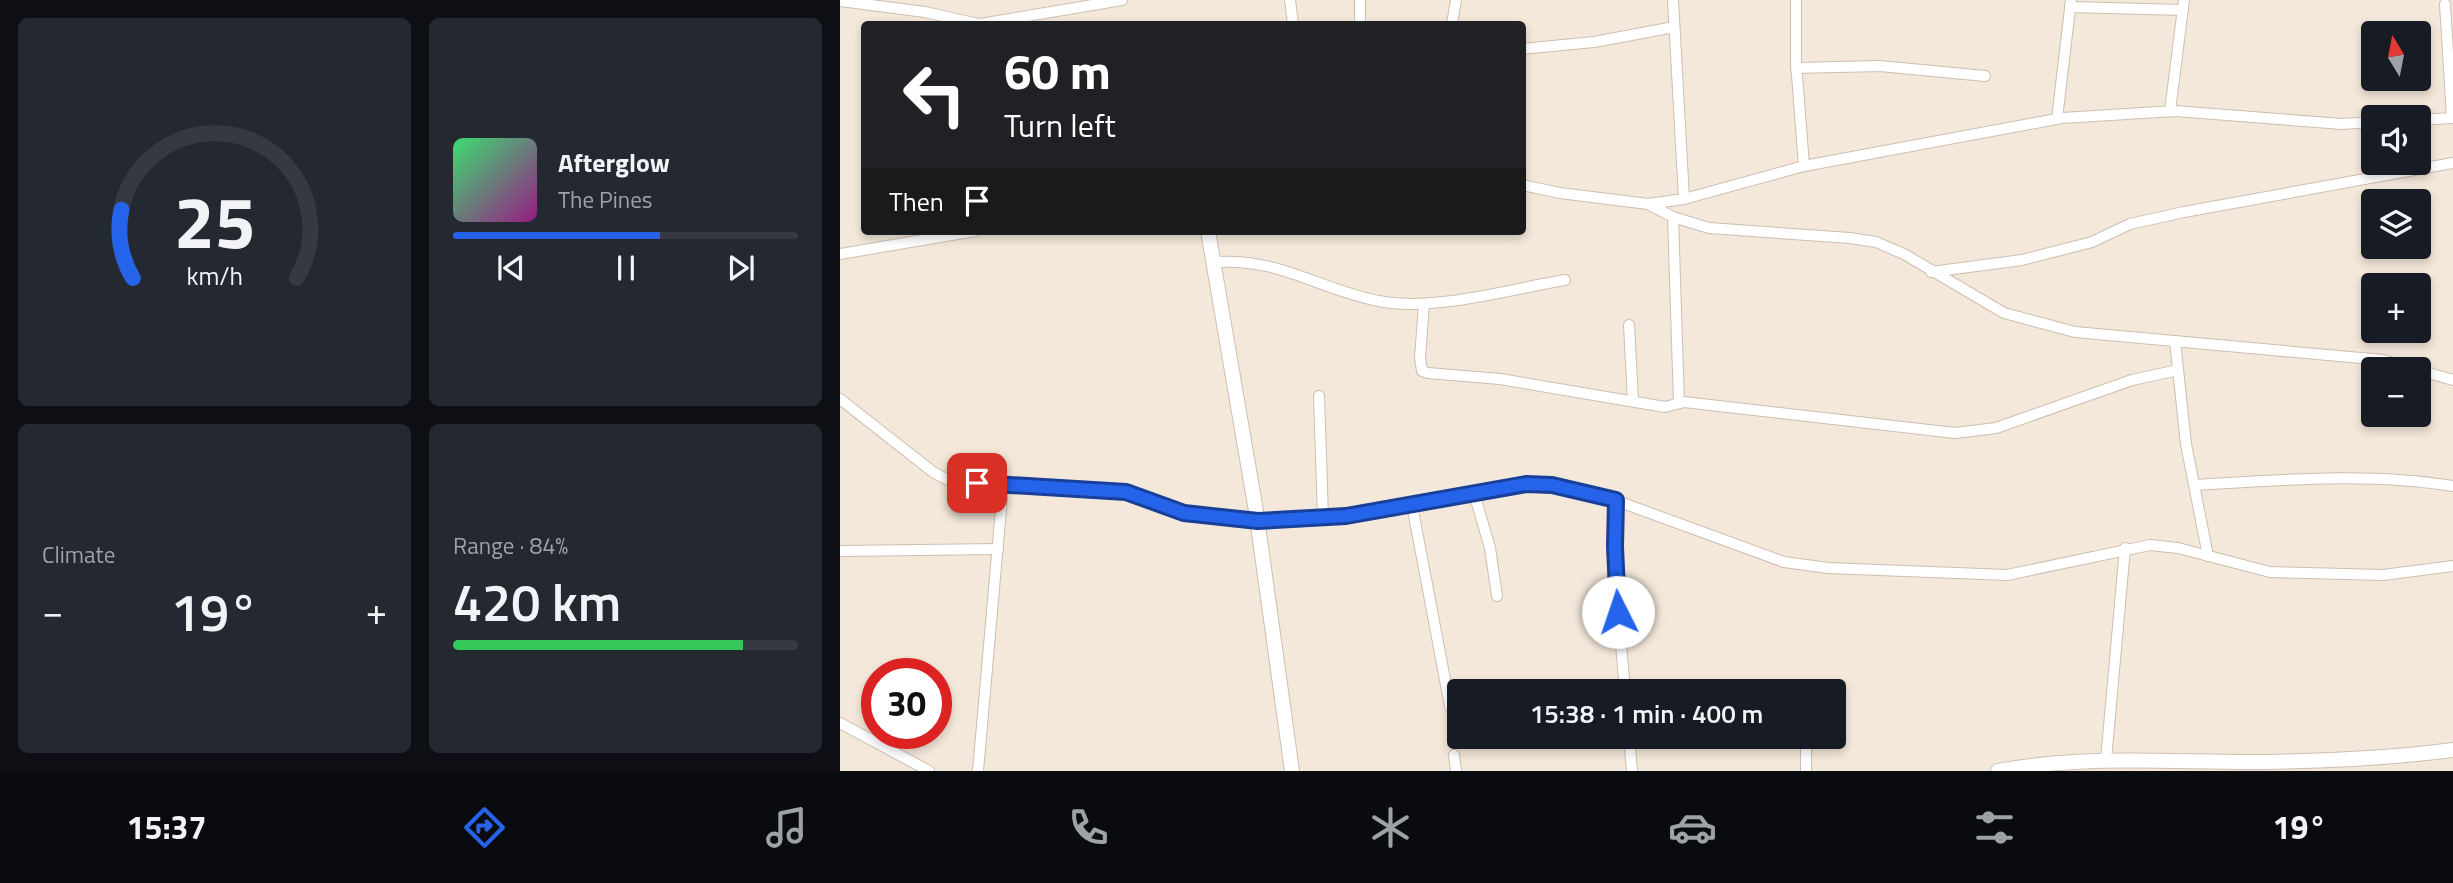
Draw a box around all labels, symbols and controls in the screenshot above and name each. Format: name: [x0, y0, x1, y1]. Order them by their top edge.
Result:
north arrow: [2361, 21, 2431, 91]
map controls: [2361, 21, 2431, 427]
text: 60 m: [1004, 33, 1111, 108]
icon: left: [889, 49, 980, 140]
text: Turn left: [1004, 101, 1116, 149]
button: sound: [2361, 105, 2431, 175]
text: Afterglow: [558, 143, 670, 182]
text: 25: [174, 167, 255, 277]
text: The Pines: [558, 182, 652, 217]
text: Then: [889, 182, 944, 221]
icon: arrive: [958, 182, 996, 220]
button: layers: [2361, 189, 2431, 259]
icon: previous: [492, 249, 530, 287]
icon: pause: [607, 249, 645, 287]
icon: next: [722, 249, 760, 287]
text: km/h: [186, 257, 243, 295]
button: +: [2361, 273, 2431, 343]
button: −: [2361, 357, 2431, 427]
pin: [947, 453, 1007, 513]
icon: arrive: [958, 464, 996, 502]
text: Range · 84%: [453, 528, 568, 563]
text: Climate: [42, 537, 115, 572]
text: 420 km: [453, 562, 621, 641]
text: 19°: [171, 572, 258, 651]
position arrow: [1581, 575, 1655, 649]
text: −: [42, 582, 63, 640]
text: +: [366, 582, 387, 640]
speed limit sign: 30: [861, 658, 952, 749]
text: 15:38 · 1 min · 400 m: [1530, 694, 1763, 733]
text: 15:37: [127, 803, 206, 851]
icon: directions: [460, 803, 509, 852]
icon: music: [762, 803, 811, 852]
icon: phone: [1064, 803, 1113, 852]
icon: climate: [1366, 803, 1415, 852]
icon: car: [1668, 803, 1717, 852]
icon: filters: [1970, 803, 2019, 852]
text: 19°: [2273, 803, 2326, 851]

